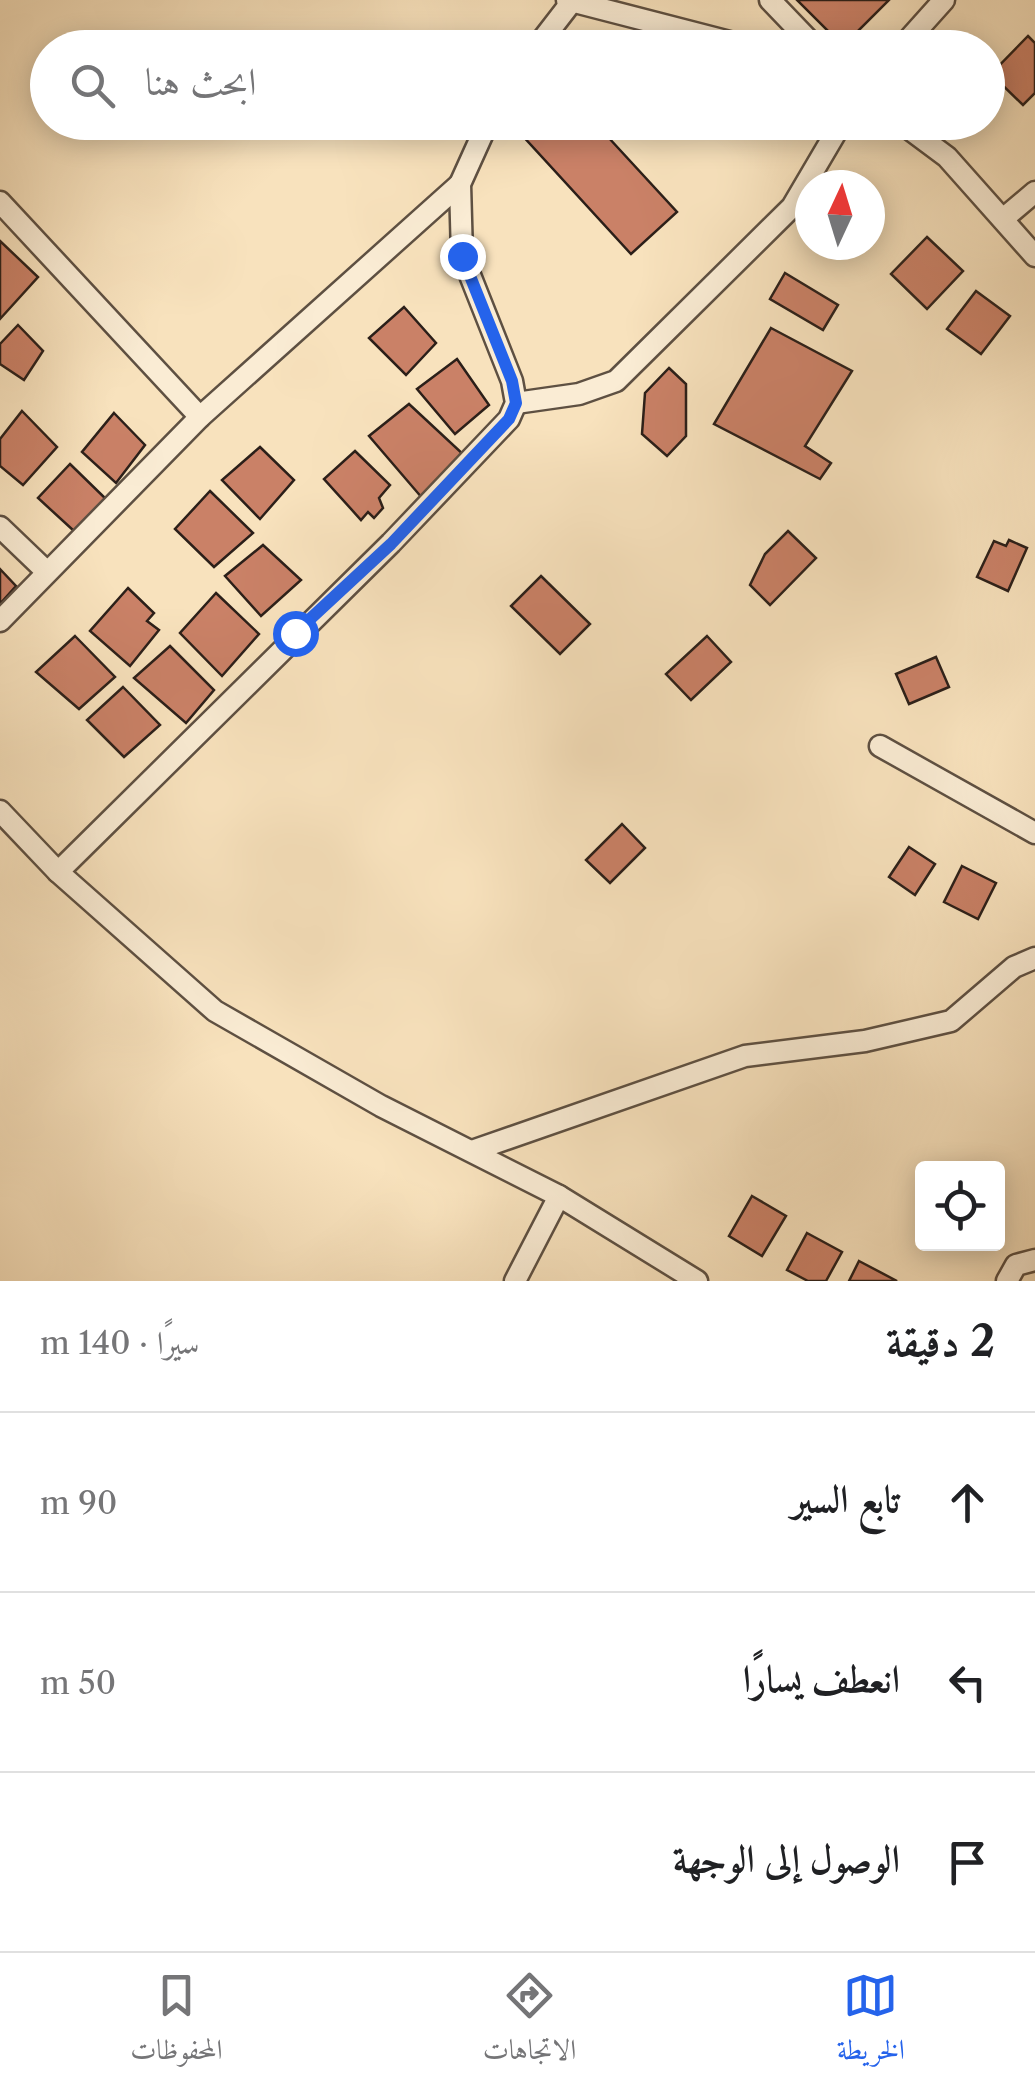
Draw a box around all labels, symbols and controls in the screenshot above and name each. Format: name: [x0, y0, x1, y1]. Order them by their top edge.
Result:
search box: [30, 30, 1005, 140]
icon: search: [65, 58, 120, 113]
text: ابحث هنا: [145, 58, 256, 105]
north arrow: [795, 170, 885, 260]
route end: [440, 234, 486, 280]
route start: [273, 611, 319, 657]
map controls: [915, 1161, 1005, 1251]
button: locate: [915, 1161, 1005, 1251]
text: 2 دقيقة: [886, 1315, 995, 1367]
text: سيرًا · 140 m: [40, 1323, 199, 1362]
text: تابع السير: [791, 1475, 900, 1522]
icon: ahead: [940, 1475, 995, 1530]
text: 90 m: [40, 1483, 117, 1522]
text: انعطف يسارًا: [743, 1655, 900, 1702]
icon: left: [940, 1655, 995, 1710]
text: 50 m: [40, 1663, 116, 1702]
text: الوصول إلى الوجهة: [673, 1835, 900, 1882]
icon: arrive: [940, 1835, 995, 1890]
tab: المحفوظات: [130, 1968, 222, 2077]
tab: الاتجاهات: [483, 1968, 576, 2077]
tab: الخريطة: [837, 1968, 905, 2077]

